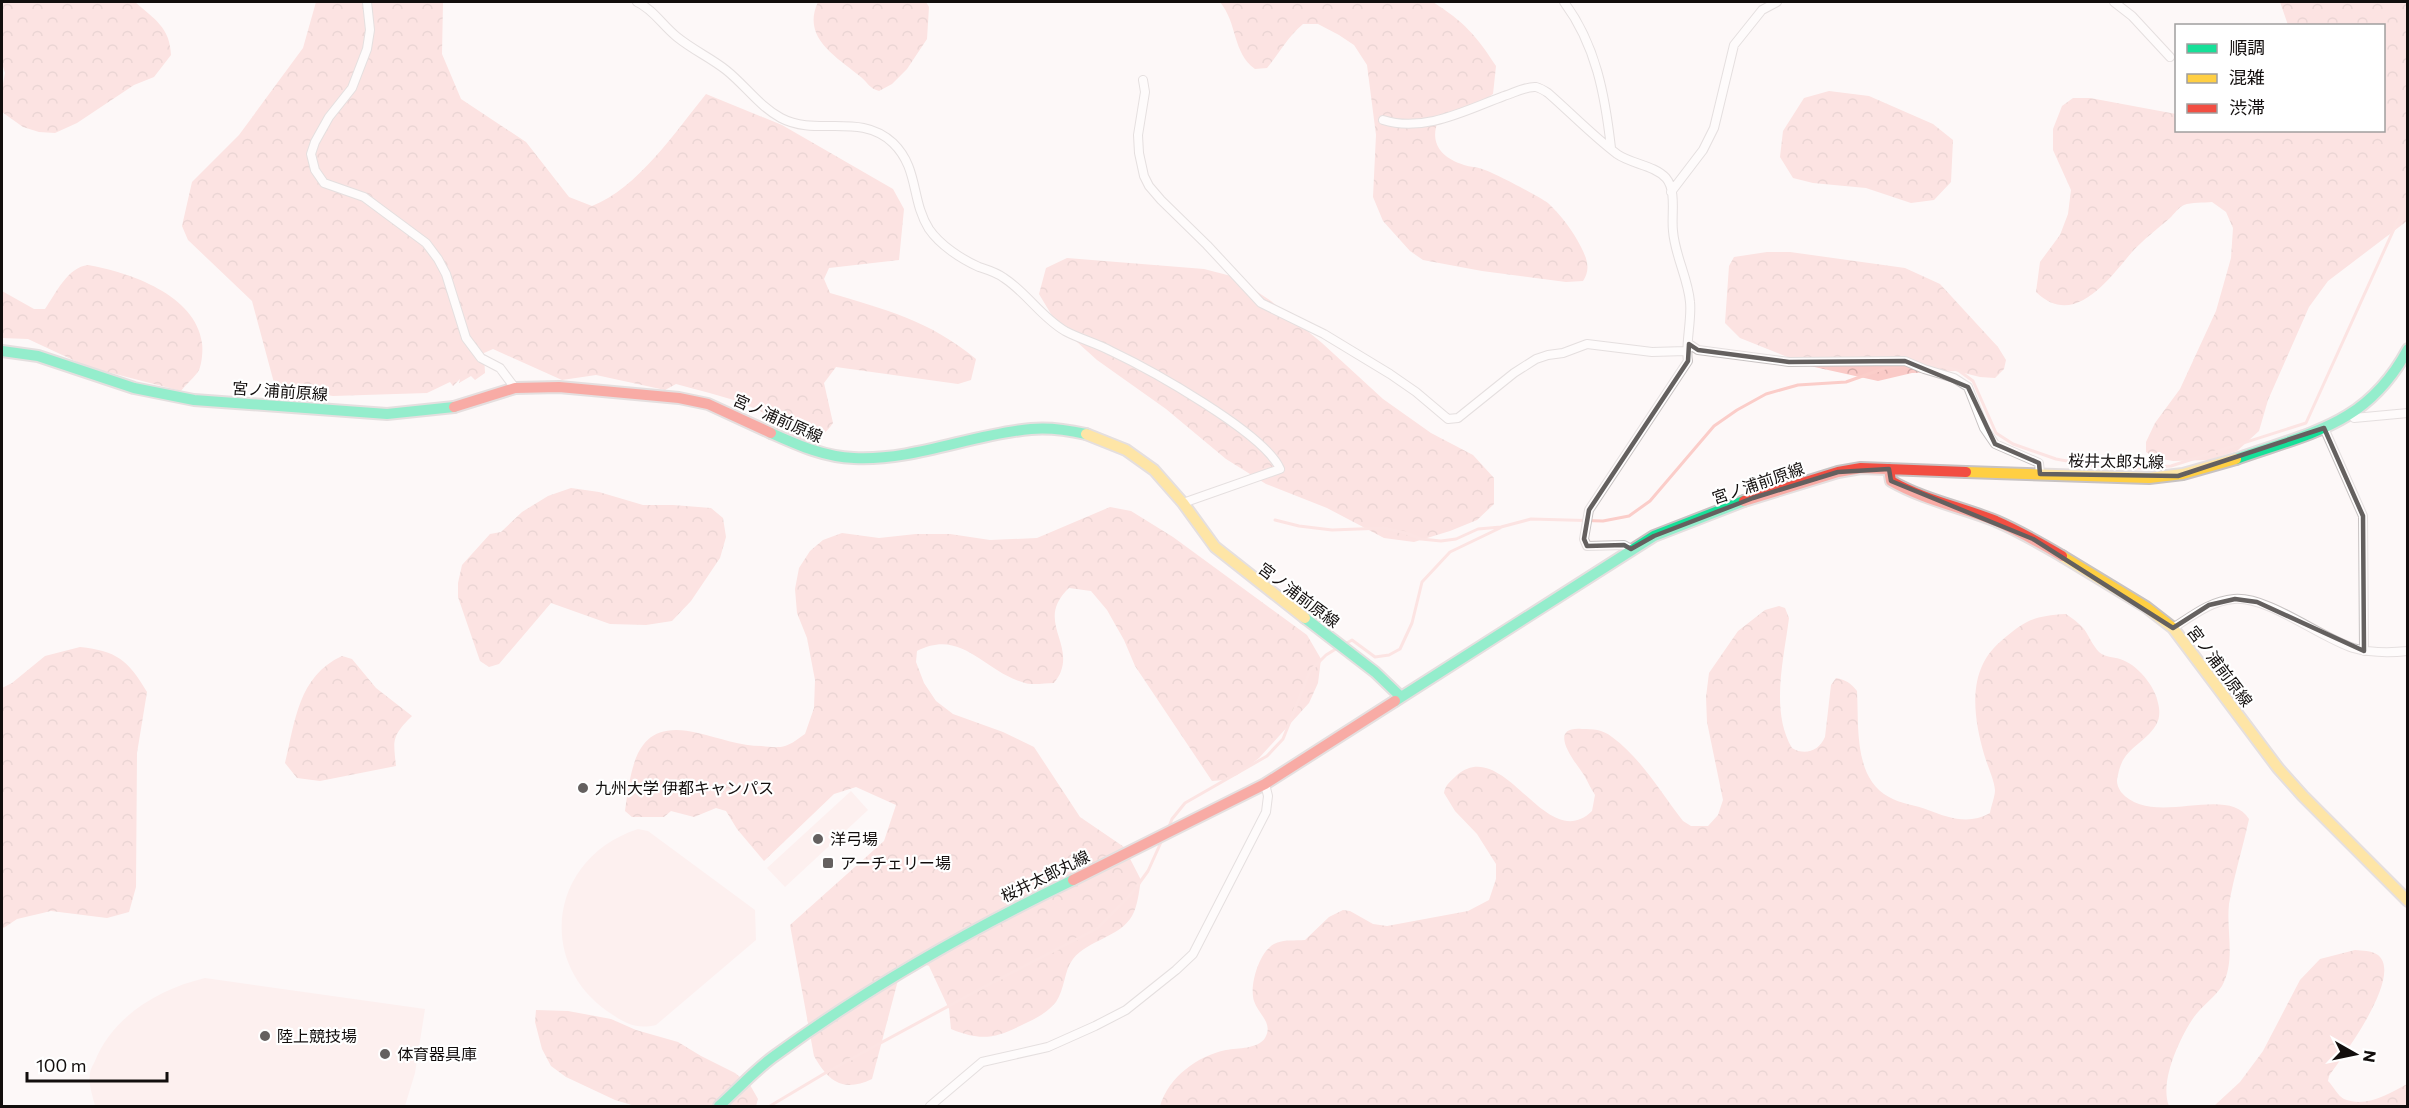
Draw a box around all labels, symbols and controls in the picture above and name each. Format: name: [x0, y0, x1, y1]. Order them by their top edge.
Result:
legend: [2175, 24, 2385, 132]
text: 順調: [2229, 36, 2265, 58]
text: 混雑: [2229, 66, 2265, 88]
text: 渋滞: [2229, 96, 2265, 118]
street label: 宮ノ浦前原線: [231, 378, 329, 403]
street label: 宮ノ浦前原線: [730, 389, 826, 446]
street label: 桜井太郎丸線: [2068, 450, 2164, 471]
street label: 宮ノ浦前原線: [1709, 458, 1806, 507]
street label: 宮ノ浦前原線: [1255, 558, 1343, 631]
street label: 宮ノ浦前原線: [2184, 622, 2257, 710]
place label: 九州大学 伊都キャンパス: [595, 778, 774, 797]
marker: 九州大学 伊都キャンパス: [576, 781, 590, 795]
place label: 洋弓場: [830, 829, 878, 848]
marker: 洋弓場: [811, 832, 825, 846]
street label: 桜井太郎丸線: [997, 846, 1092, 905]
place label: アーチェリー場: [840, 853, 951, 872]
marker: アーチェリー場: [821, 856, 835, 870]
north arrow: [2325, 1024, 2385, 1084]
place label: 陸上競技場: [277, 1026, 357, 1045]
marker: 陸上競技場: [258, 1029, 272, 1043]
place label: 体育器具庫: [397, 1044, 477, 1063]
scale bar: [27, 1045, 166, 1083]
marker: 体育器具庫: [378, 1047, 392, 1061]
text: N: [2360, 1049, 2381, 1064]
text: 100 m: [36, 1054, 86, 1076]

